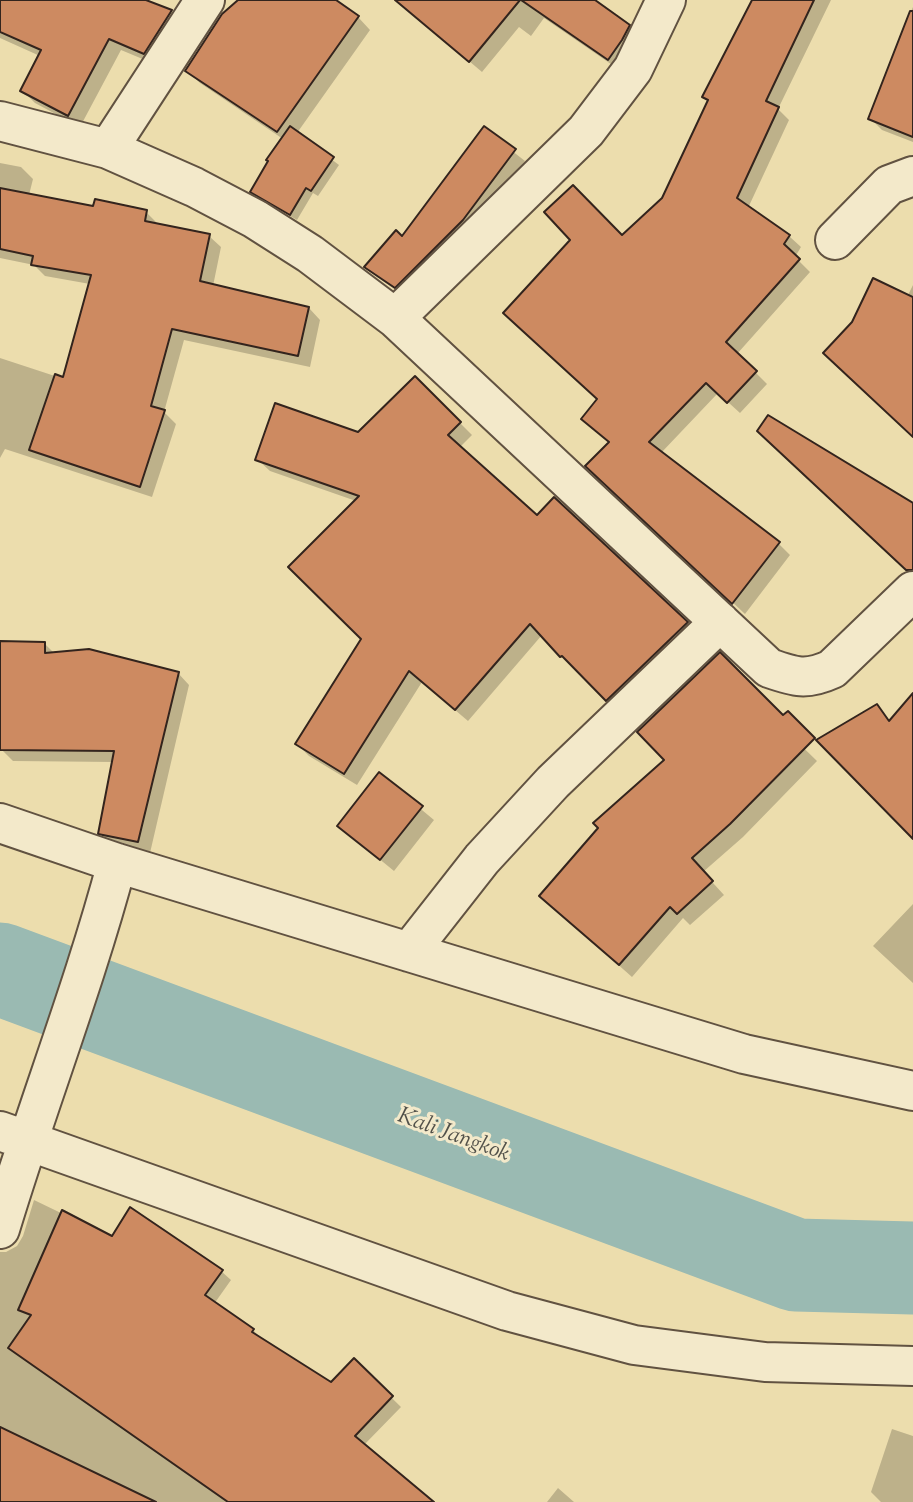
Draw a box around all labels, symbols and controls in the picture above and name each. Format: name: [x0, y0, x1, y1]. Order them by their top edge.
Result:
water label: Kali Jangkok: [393, 1104, 513, 1170]

